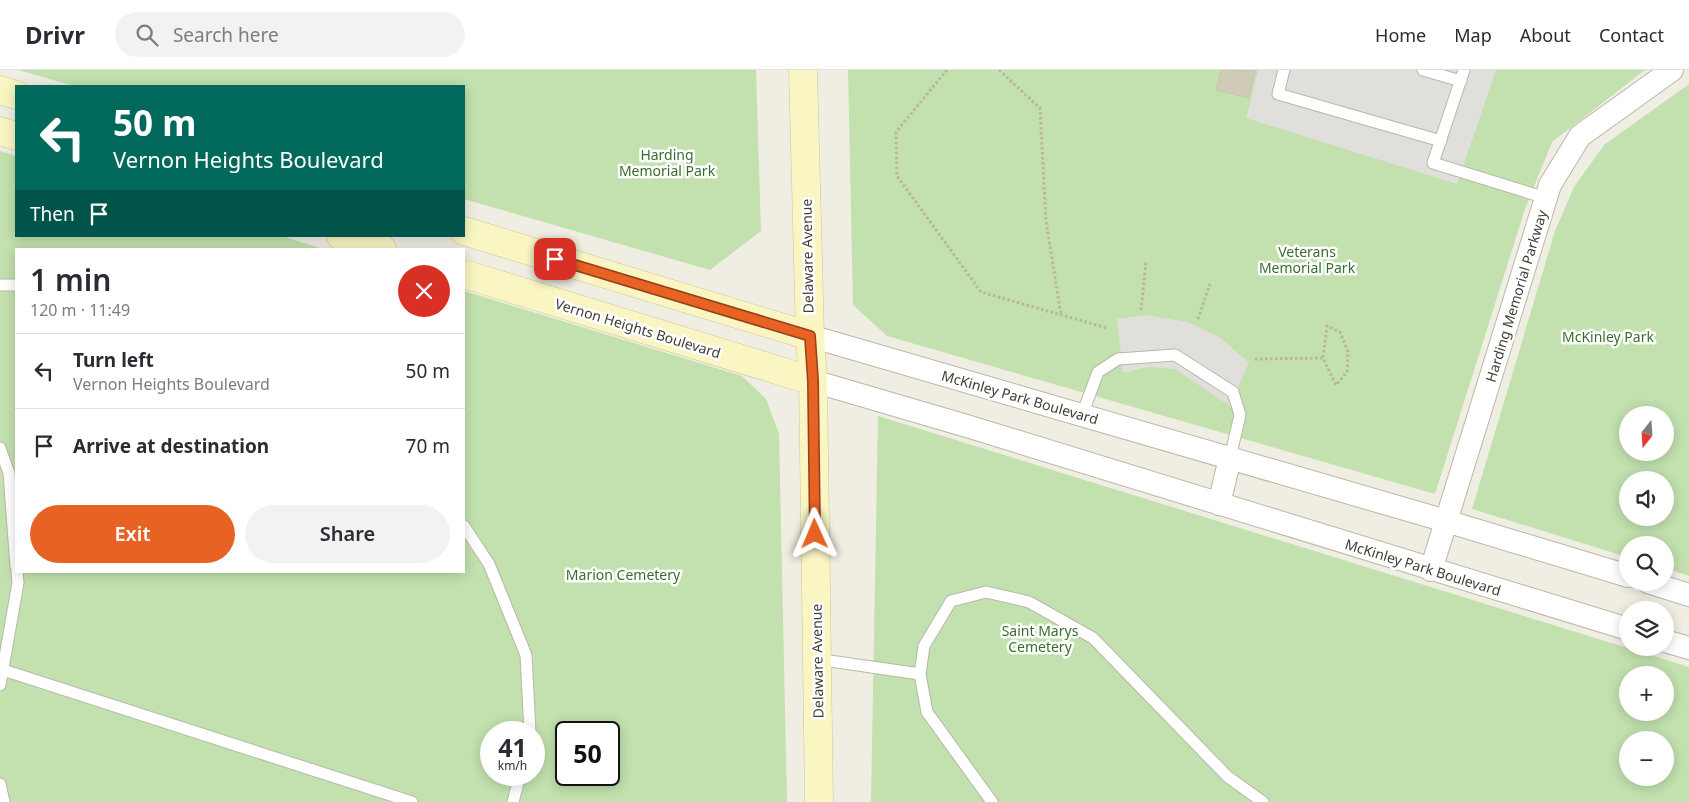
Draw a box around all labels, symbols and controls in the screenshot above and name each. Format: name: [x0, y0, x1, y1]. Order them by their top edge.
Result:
search box: [115, 12, 465, 57]
text: Drivr: [25, 18, 85, 51]
icon: search: [133, 21, 161, 49]
text: Search here: [173, 22, 279, 48]
text: Home: [1375, 23, 1426, 47]
text: Map: [1454, 23, 1492, 47]
text: About: [1520, 23, 1571, 47]
text: Contact: [1599, 23, 1664, 47]
text: 50 m: [113, 99, 196, 146]
icon: left: [30, 105, 95, 170]
text: Vernon Heights Boulevard: [113, 144, 384, 174]
park label: Harding Memorial Park: [619, 145, 716, 180]
street label: Delaware Avenue: [796, 198, 817, 313]
icon: arrive: [85, 200, 113, 228]
text: Then: [30, 201, 75, 227]
street label: Harding Memorial Parkway: [1481, 207, 1552, 384]
pin: [534, 238, 576, 280]
park label: Veterans Memorial Park: [1259, 242, 1356, 277]
icon: arrive: [541, 245, 569, 273]
text: 1 min: [30, 259, 111, 300]
button: close: [398, 265, 450, 317]
street label: Vernon Heights Boulevard: [553, 294, 723, 362]
text: 120 m · 11:49: [30, 299, 130, 321]
park label: McKinley Park: [1562, 327, 1654, 346]
text: Turn left: [73, 347, 154, 373]
icon: left: [30, 357, 58, 385]
text: 50 m: [406, 358, 450, 384]
street label: McKinley Park Boulevard: [939, 366, 1101, 428]
text: Vernon Heights Boulevard: [73, 373, 270, 395]
north arrow: [1619, 406, 1674, 461]
map controls: [1619, 406, 1674, 786]
icon: arrive: [30, 432, 58, 460]
text: Arrive at destination: [73, 433, 269, 459]
text: 70 m: [406, 433, 450, 459]
button: sound: [1619, 471, 1674, 526]
button: Exit: [30, 505, 235, 563]
button: Share: [245, 505, 450, 563]
position arrow: [788, 507, 840, 559]
street label: McKinley Park Boulevard: [1343, 534, 1503, 600]
button: search: [1619, 536, 1674, 591]
park label: Marion Cemetery: [566, 565, 681, 584]
button: layers: [1619, 601, 1674, 656]
street label: Delaware Avenue: [806, 603, 827, 718]
park label: Saint Marys Cemetery: [1002, 621, 1079, 656]
button: +: [1619, 666, 1674, 721]
speed limit sign: 50: [555, 721, 620, 786]
text: 41: [498, 730, 527, 764]
button: −: [1619, 731, 1674, 786]
text: km/h: [498, 757, 527, 774]

